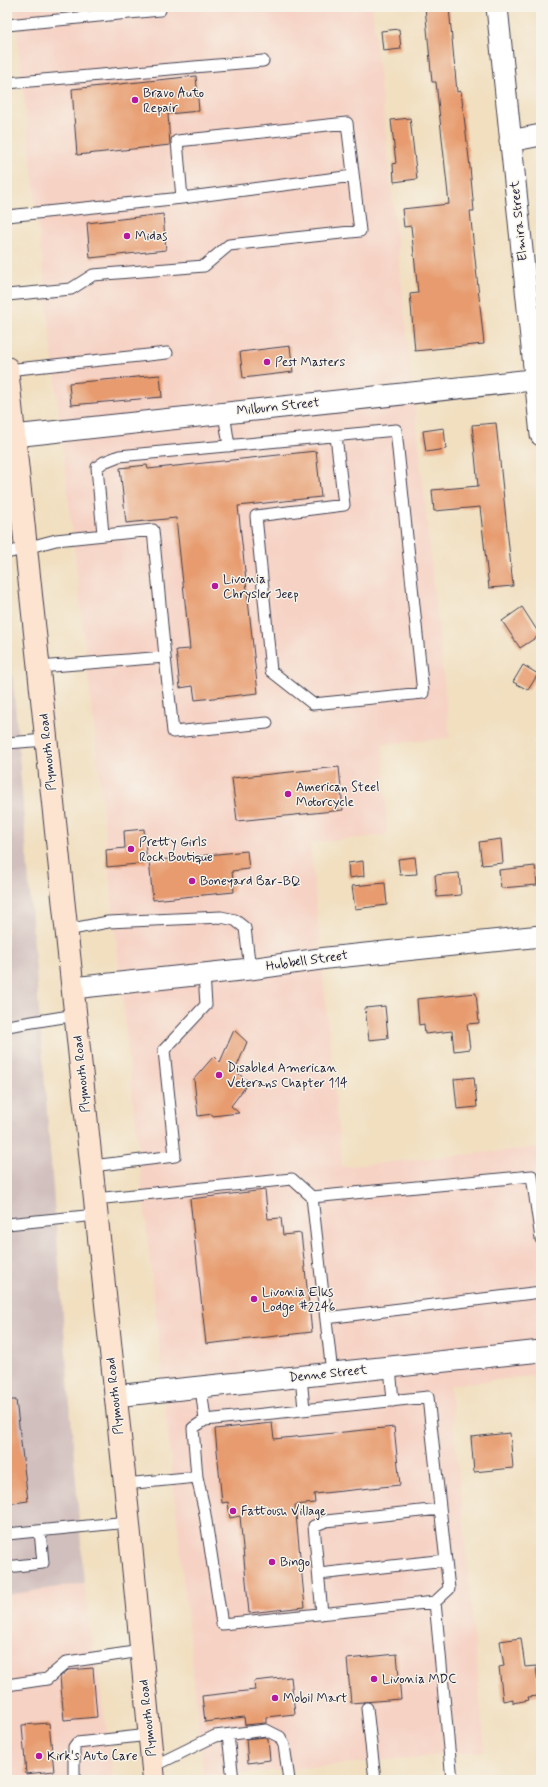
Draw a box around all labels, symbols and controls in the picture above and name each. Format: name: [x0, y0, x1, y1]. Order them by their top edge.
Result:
place label: Bravo Auto Repair: [143, 85, 204, 117]
marker: Bravo Auto Repair: [130, 95, 140, 105]
street label: Elmira Street: [506, 180, 532, 262]
place label: Midas: [135, 228, 167, 245]
marker: Midas: [122, 231, 132, 241]
place label: Pest Masters: [275, 354, 345, 371]
marker: Pest Masters: [262, 357, 272, 367]
street label: Milburn Street: [236, 394, 320, 420]
place label: Livonia Chrysler Jeep: [223, 571, 299, 603]
marker: Livonia Chrysler Jeep: [210, 581, 220, 591]
street label: Plymouth Road: [35, 712, 61, 792]
place label: American Steel Motorcycle: [296, 779, 379, 811]
marker: American Steel Motorcycle: [283, 789, 293, 799]
place label: Pretty Girls Rock Boutique: [139, 834, 213, 866]
marker: Pretty Girls Rock Boutique: [126, 844, 136, 854]
place label: Boneyard Bar-BQ: [200, 873, 301, 890]
marker: Boneyard Bar-BQ: [187, 876, 197, 886]
street label: Hubbell Street: [265, 947, 349, 975]
street label: Plymouth Road: [69, 1034, 95, 1114]
place label: Disabled American Veterans Chapter 114: [227, 1060, 348, 1092]
marker: Disabled American Veterans Chapter 114: [214, 1070, 224, 1080]
place label: Livonia Elks Lodge #2246: [262, 1284, 336, 1317]
marker: Livonia Elks Lodge #2246: [249, 1294, 259, 1304]
street label: Plymouth Road: [102, 1356, 128, 1436]
street label: Denne Street: [288, 1361, 368, 1387]
place label: Fattoush Village: [241, 1503, 326, 1520]
marker: Fattoush Village: [228, 1506, 238, 1516]
place label: Bingo: [280, 1554, 310, 1572]
marker: Bingo: [267, 1557, 277, 1567]
place label: Livonia MDC: [382, 1671, 457, 1688]
marker: Livonia MDC: [369, 1674, 379, 1684]
street label: Plymouth Road: [135, 1678, 161, 1758]
place label: Mobil Mart: [283, 1690, 347, 1707]
marker: Mobil Mart: [270, 1693, 280, 1703]
place label: Kirk's Auto Care: [47, 1748, 138, 1765]
marker: Kirk's Auto Care: [34, 1751, 44, 1761]

